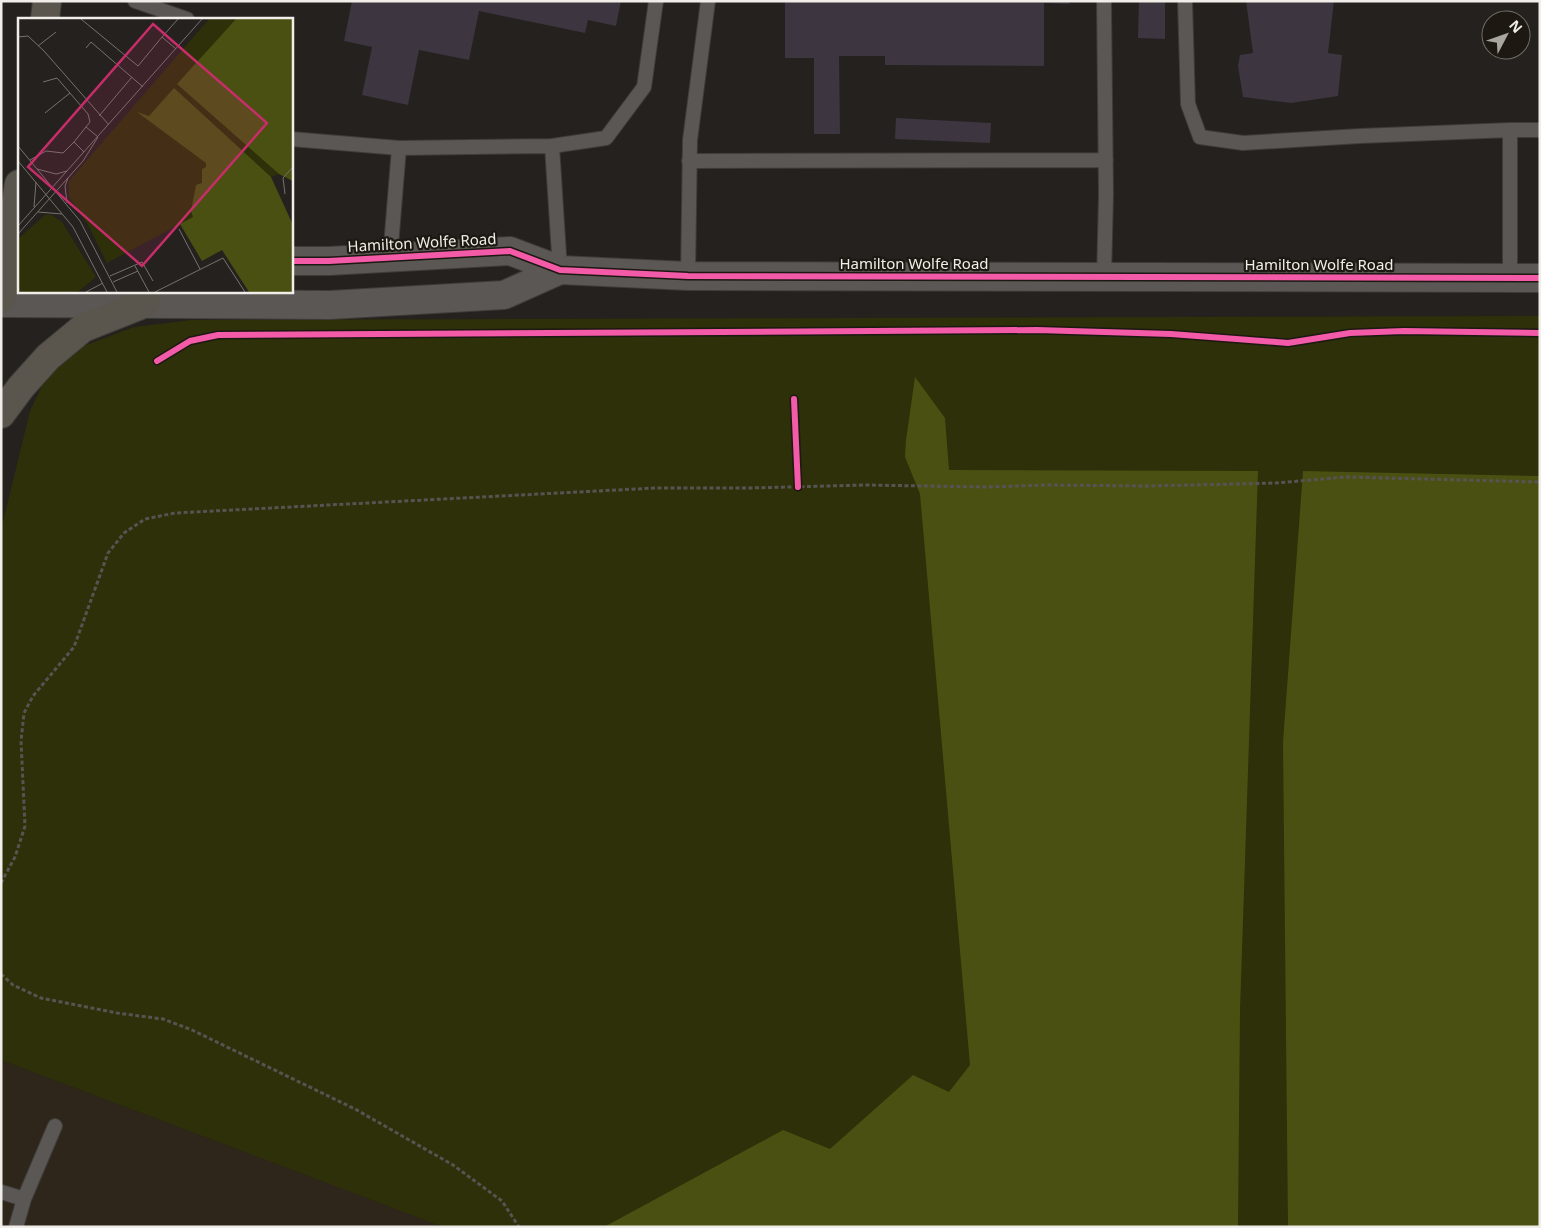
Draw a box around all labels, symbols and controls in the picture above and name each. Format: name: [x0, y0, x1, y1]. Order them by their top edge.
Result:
north arrow: [1481, 10, 1531, 60]
text: N: [1505, 16, 1527, 37]
inset map: [18, 18, 292, 292]
street label: Hamilton Wolfe Road: [347, 228, 497, 256]
street label: Hamilton Wolfe Road: [839, 253, 989, 273]
street label: Hamilton Wolfe Road: [1244, 254, 1394, 274]

